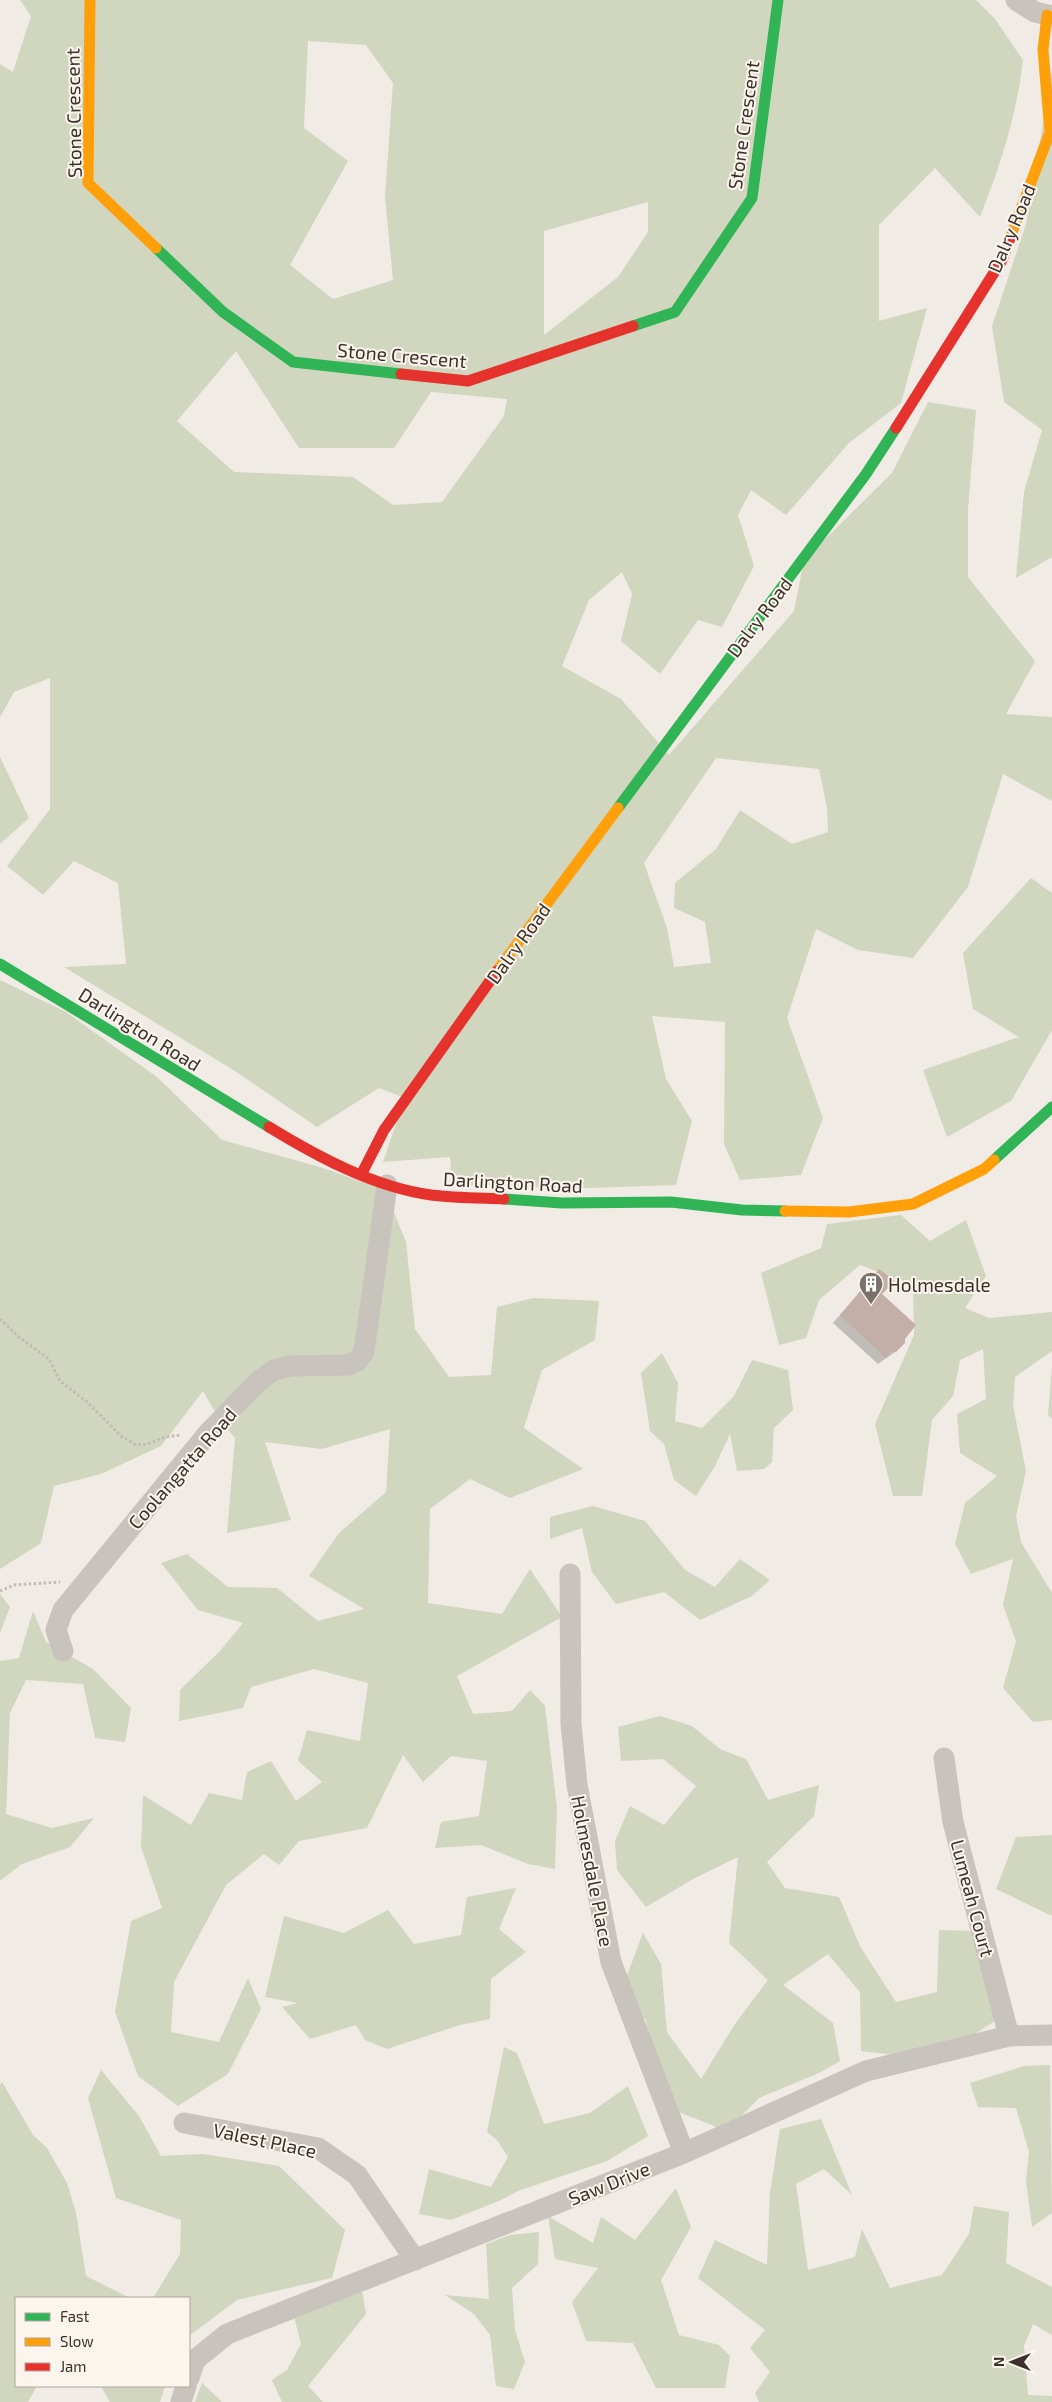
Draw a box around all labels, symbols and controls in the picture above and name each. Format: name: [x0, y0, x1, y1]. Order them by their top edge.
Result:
street label: Stone Crescent: [60, 48, 86, 178]
street label: Stone Crescent: [723, 59, 763, 191]
street label: Dalry Road: [982, 180, 1040, 276]
street label: Stone Crescent: [336, 338, 468, 372]
street label: Dalry Road: [722, 573, 796, 661]
street label: Dalry Road: [481, 898, 555, 988]
street label: Darlington Road: [75, 982, 205, 1076]
street label: Darlington Road: [443, 1167, 583, 1197]
building icon: Holmesdale: [858, 1271, 884, 1305]
place label: Holmesdale: [888, 1273, 991, 1296]
street label: Coolangatta Road: [123, 1403, 241, 1533]
street label: Holmesdale Place: [567, 1793, 619, 1949]
street label: Lumeah Court: [946, 1837, 1000, 1959]
street label: Valest Place: [211, 2118, 319, 2162]
street label: Saw Drive: [565, 2156, 653, 2210]
legend: [15, 2297, 190, 2387]
text: Fast: [60, 2307, 90, 2325]
text: Slow: [60, 2332, 94, 2350]
north arrow: [987, 2337, 1037, 2387]
text: Jam: [60, 2357, 86, 2375]
text: N: [990, 2357, 1007, 2367]

